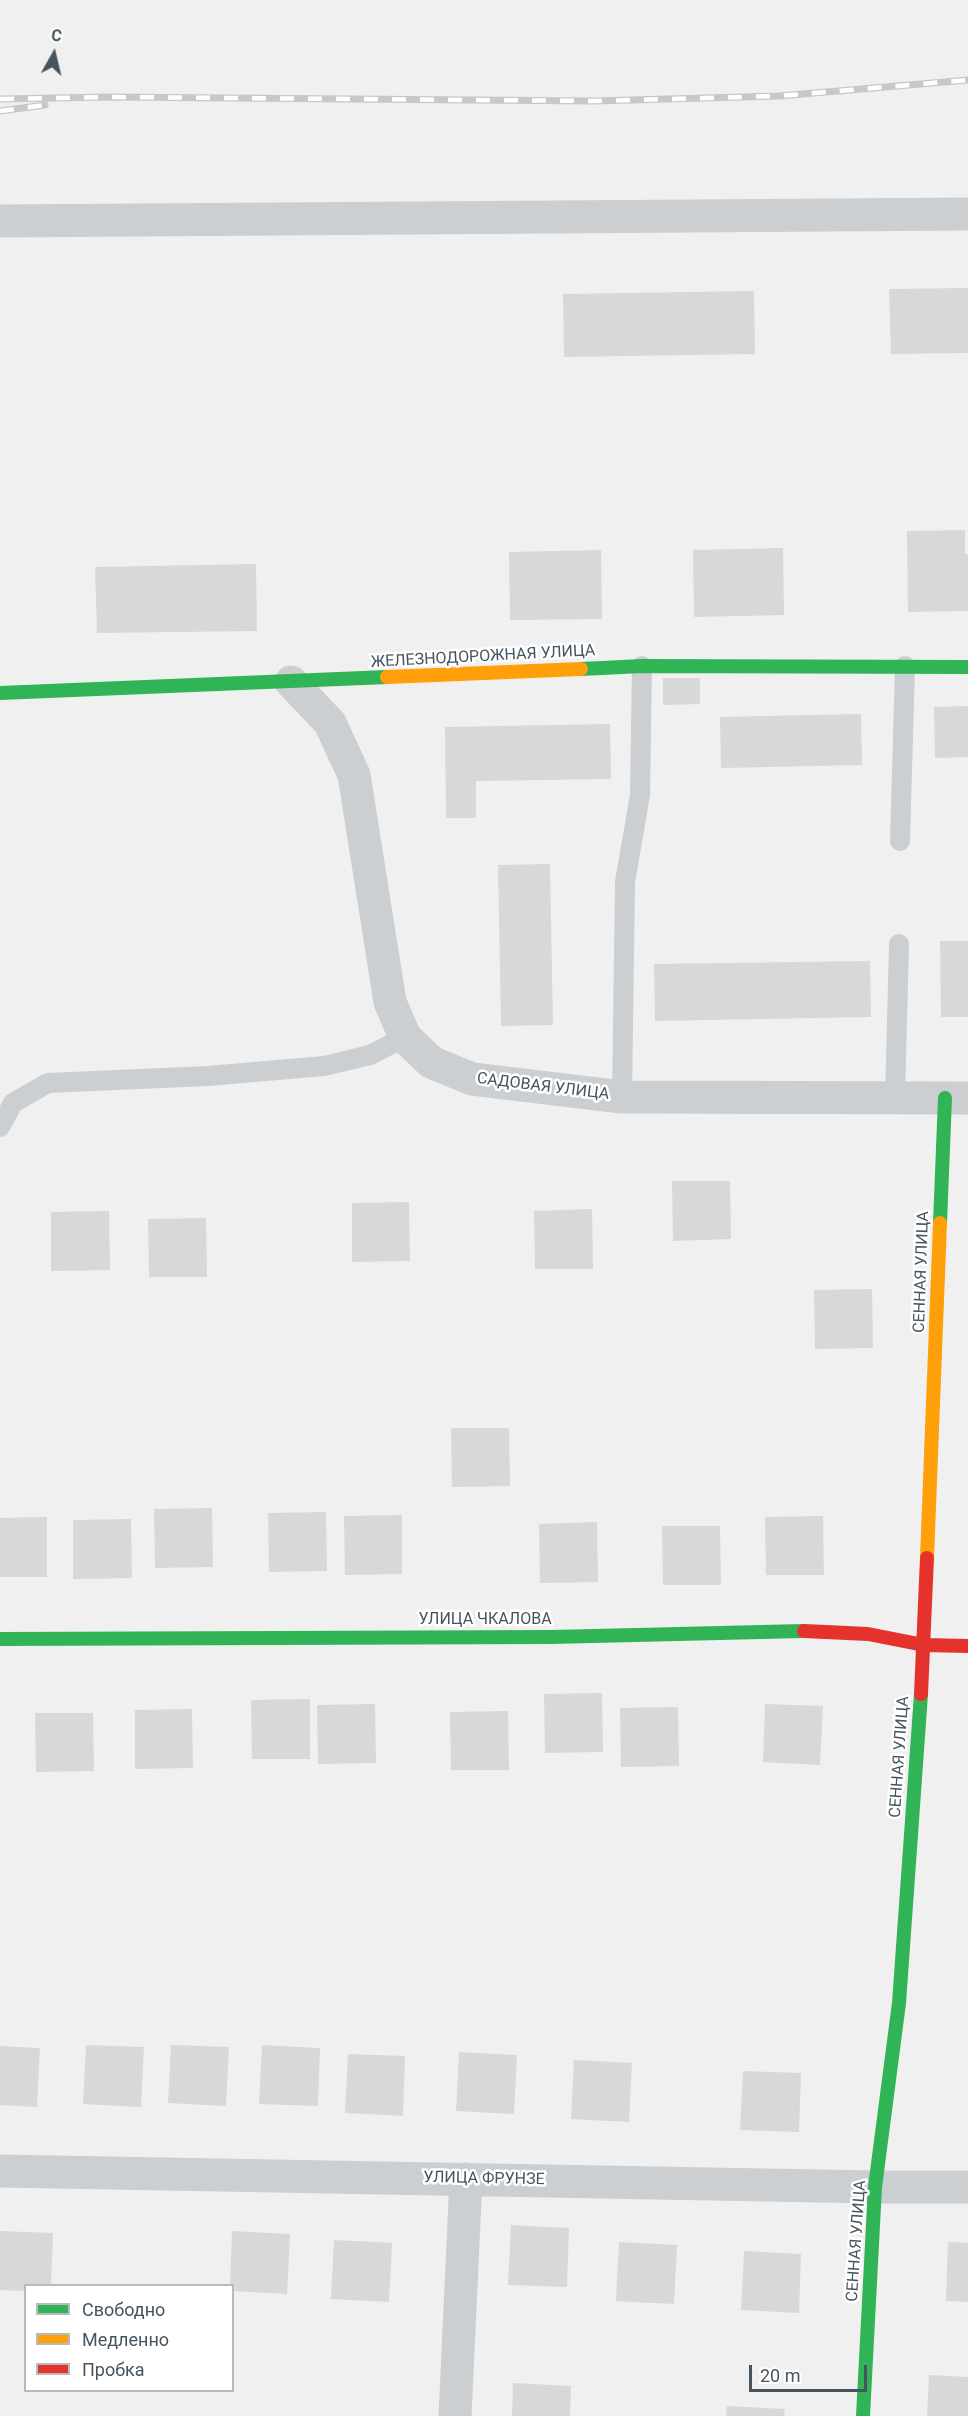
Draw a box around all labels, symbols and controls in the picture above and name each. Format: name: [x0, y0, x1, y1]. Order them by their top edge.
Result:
north arrow: [24, 24, 84, 84]
text: С: [50, 26, 63, 46]
street label: ЖЕЛЕЗНОДОРОЖНАЯ УЛИЦА: [370, 642, 596, 672]
street label: САДОВАЯ УЛИЦА: [476, 1069, 610, 1105]
street label: СЕННАЯ УЛИЦА: [910, 1211, 934, 1333]
street label: УЛИЦА ЧКАЛОВА: [418, 1610, 552, 1630]
street label: СЕННАЯ УЛИЦА: [886, 1696, 914, 1818]
street label: УЛИЦА ФРУНЗЕ: [423, 2168, 545, 2190]
street label: СЕННАЯ УЛИЦА: [843, 2180, 871, 2302]
legend: [24, 2284, 234, 2392]
text: Свободно: [82, 2299, 165, 2320]
text: Медленно: [82, 2329, 169, 2350]
scale bar: [752, 2353, 870, 2391]
text: Пробка: [82, 2359, 145, 2380]
text: 20 m: [760, 2365, 800, 2386]

